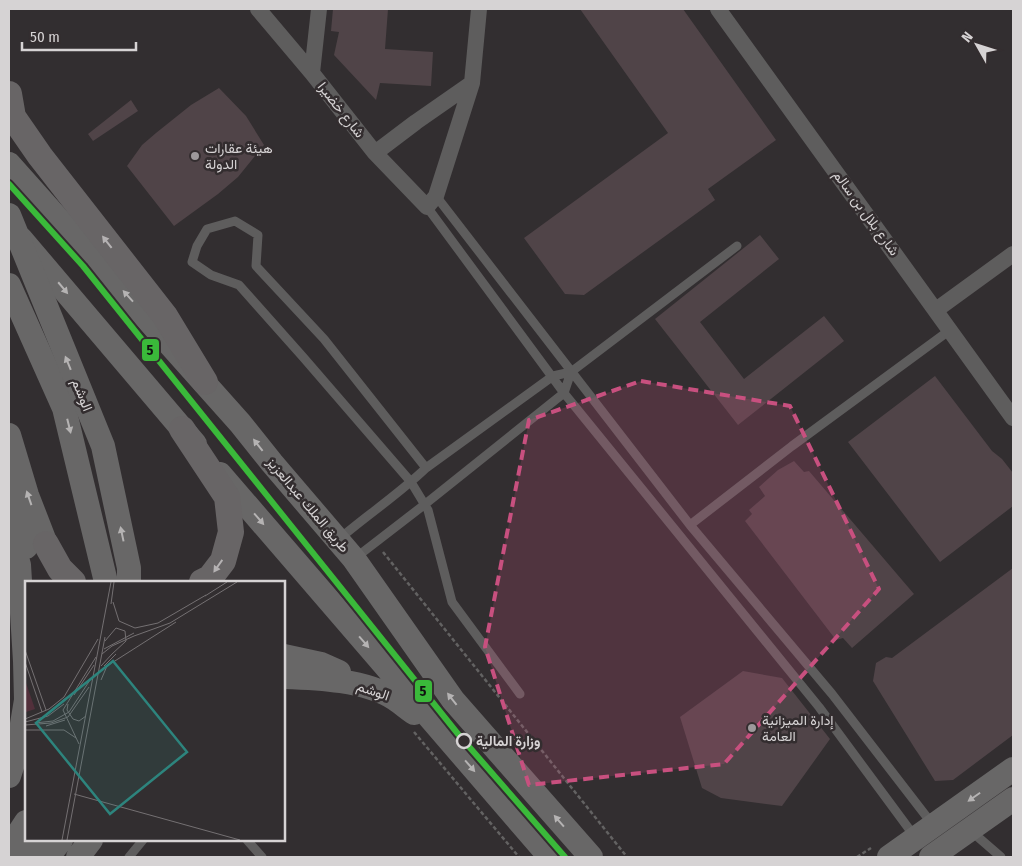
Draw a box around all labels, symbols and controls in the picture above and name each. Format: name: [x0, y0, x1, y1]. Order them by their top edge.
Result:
scale bar: [22, 20, 136, 52]
north arrow: [952, 20, 1002, 70]
text: 50 m: [30, 28, 60, 46]
text: N: [958, 29, 977, 46]
street label: شارع خضيرا: [312, 79, 368, 143]
place label: هيئة عقارات الدولة: [205, 140, 273, 173]
marker: هيئة عقارات الدولة: [189, 150, 201, 162]
street label: شارع بلال بن سالم: [828, 167, 903, 260]
one-way arrow: [101, 236, 112, 249]
one-way arrow: [57, 282, 69, 294]
one-way arrow: [122, 290, 134, 302]
line badge: 5: [141, 338, 160, 362]
text: 5: [147, 342, 154, 359]
one-way arrow: [64, 356, 72, 370]
street label: الوشم: [68, 376, 96, 414]
one-way arrow: [65, 418, 73, 433]
one-way arrow: [252, 439, 263, 452]
street label: طريق الملك عبدالعزيز: [262, 453, 353, 556]
one-way arrow: [25, 490, 33, 505]
one-way arrow: [253, 512, 264, 525]
one-way arrow: [118, 527, 126, 542]
one-way arrow: [213, 559, 223, 573]
inset map: [25, 581, 285, 841]
one-way arrow: [359, 636, 370, 649]
street label: الوشم: [354, 678, 392, 704]
line badge: 5: [414, 679, 433, 703]
text: 5: [420, 683, 427, 700]
one-way arrow: [447, 692, 457, 705]
place label: إدارة الميزانية العامة: [762, 712, 834, 745]
marker: إدارة الميزانية العامة: [746, 722, 758, 734]
marker: وزارة المالية: [456, 733, 472, 749]
place label: وزارة المالية: [476, 733, 540, 750]
one-way arrow: [464, 759, 476, 771]
one-way arrow: [967, 792, 980, 802]
one-way arrow: [553, 815, 565, 827]

